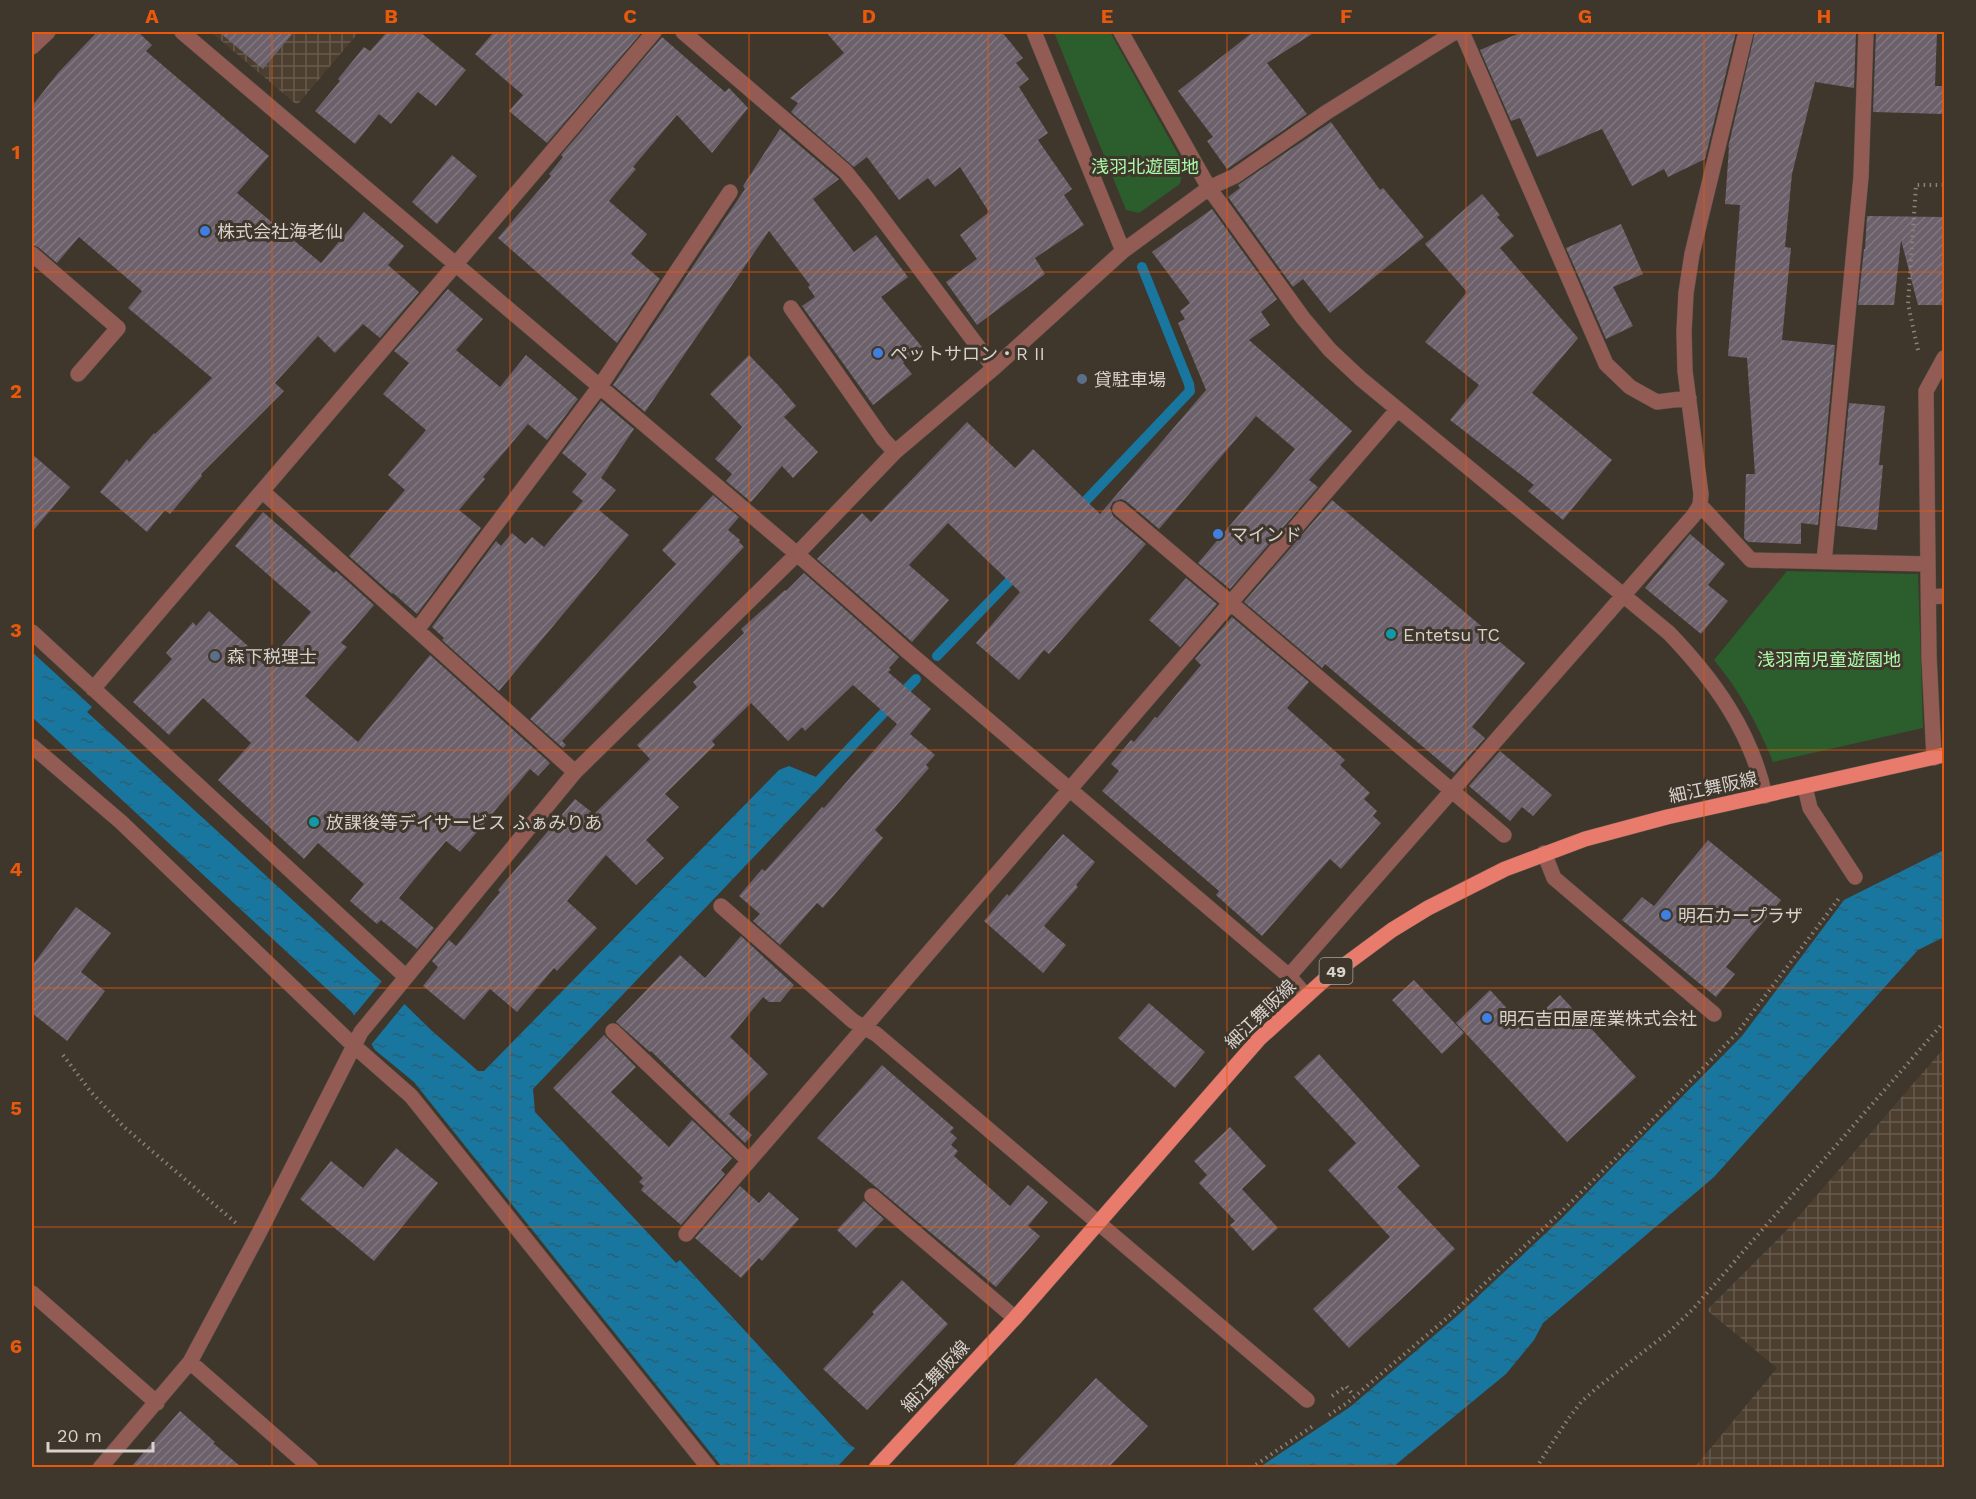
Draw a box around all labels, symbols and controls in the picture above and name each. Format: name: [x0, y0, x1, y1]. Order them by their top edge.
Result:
text: A: [145, 4, 159, 28]
text: B: [384, 4, 398, 28]
text: C: [623, 4, 637, 28]
text: D: [862, 4, 876, 28]
text: E: [1101, 4, 1113, 28]
text: F: [1340, 4, 1352, 28]
text: G: [1578, 4, 1592, 28]
text: H: [1817, 4, 1831, 28]
text: 1: [12, 140, 20, 164]
park label: 浅羽北遊園地: [1091, 156, 1199, 177]
place label: 株式会社海老仙: [217, 221, 343, 242]
marker: 株式会社海老仙: [198, 224, 212, 238]
place label: ペットサロン・R II: [890, 343, 1045, 364]
marker: ペットサロン・R II: [871, 346, 885, 360]
place label: 貸駐車場: [1094, 369, 1166, 390]
marker: 貸駐車場: [1075, 372, 1089, 386]
text: 2: [10, 379, 22, 403]
place label: マインド: [1230, 524, 1302, 545]
marker: マインド: [1211, 527, 1225, 541]
text: 3: [10, 618, 22, 642]
place label: Entetsu TC: [1403, 624, 1500, 645]
marker: Entetsu TC: [1384, 627, 1398, 641]
place label: 森下税理士: [227, 646, 317, 667]
marker: 森下税理士: [208, 649, 222, 663]
park label: 浅羽南児童遊園地: [1757, 649, 1901, 670]
street label: 細江舞阪線: [1667, 767, 1759, 807]
place label: 放課後等デイサービス ふぁみりあ: [326, 812, 602, 833]
marker: 放課後等デイサービス ふぁみりあ: [307, 815, 321, 829]
text: 4: [10, 857, 23, 881]
place label: 明石カープラザ: [1678, 905, 1803, 926]
marker: 明石カープラザ: [1659, 908, 1673, 922]
road number: 49: [1320, 958, 1352, 984]
street label: 細江舞阪線: [1220, 975, 1300, 1053]
place label: 明石吉田屋産業株式会社: [1499, 1008, 1697, 1029]
marker: 明石吉田屋産業株式会社: [1480, 1011, 1494, 1025]
text: 5: [10, 1096, 22, 1120]
text: 6: [10, 1334, 22, 1358]
street label: 細江舞阪線: [897, 1336, 973, 1416]
scale bar: [48, 1415, 153, 1453]
text: 20 m: [57, 1425, 102, 1446]

